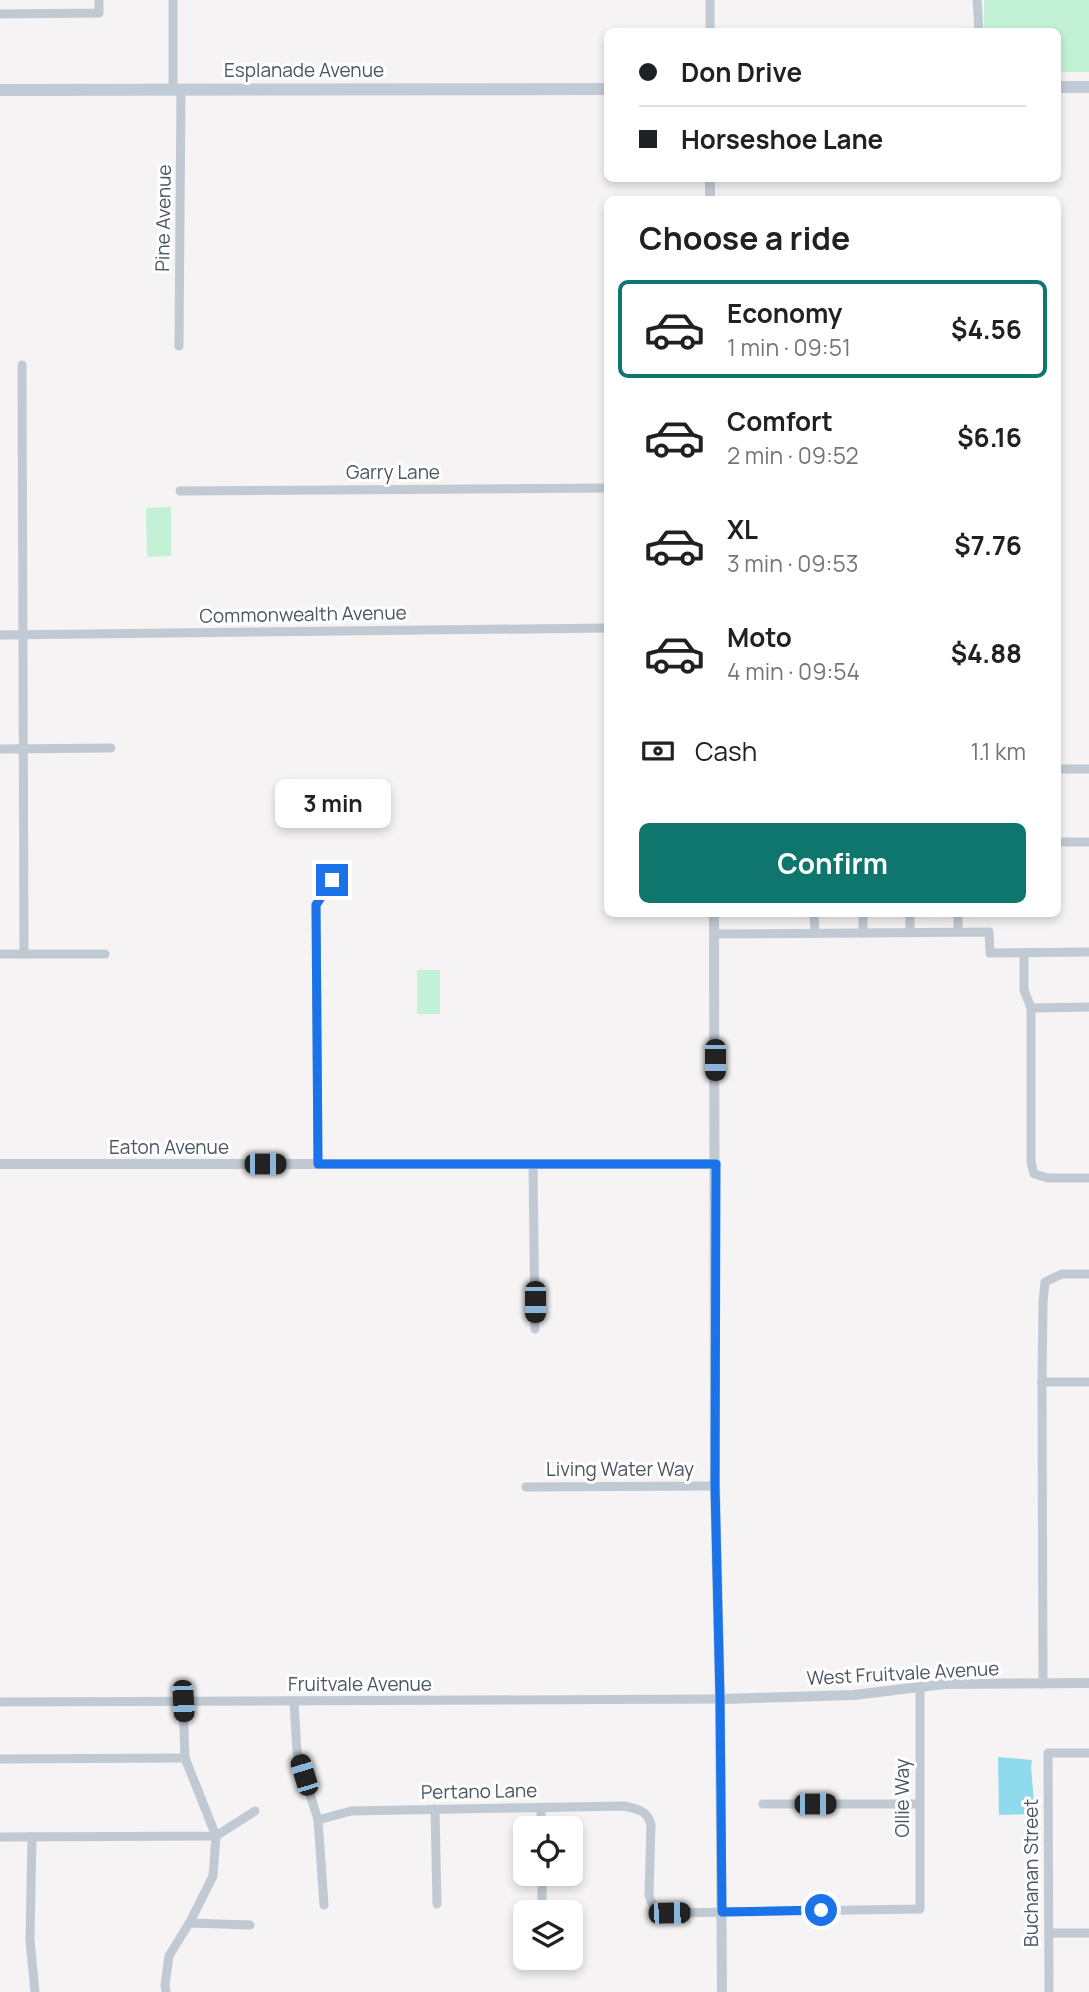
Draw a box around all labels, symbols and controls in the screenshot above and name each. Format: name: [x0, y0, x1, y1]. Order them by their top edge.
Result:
text: Don Drive: [681, 54, 802, 90]
street label: Esplanade Avenue: [224, 57, 384, 83]
text: Horseshoe Lane: [681, 121, 883, 157]
street label: Pine Avenue: [149, 164, 177, 272]
text: Choose a ride: [639, 216, 850, 260]
text: Economy: [727, 295, 842, 331]
icon: car: [643, 298, 706, 361]
text: $4.56: [951, 311, 1022, 347]
text: 1 min · 09:51: [727, 331, 851, 363]
text: Comfort: [727, 403, 833, 439]
icon: car: [643, 406, 706, 469]
text: $6.16: [957, 419, 1022, 455]
text: 2 min · 09:52: [727, 439, 859, 471]
street label: Garry Lane: [346, 459, 440, 485]
text: XL: [727, 511, 758, 547]
icon: car: [643, 514, 706, 577]
text: $7.76: [954, 527, 1022, 563]
text: 3 min · 09:53: [727, 547, 858, 579]
street label: Commonwealth Avenue: [199, 599, 407, 629]
text: Moto: [727, 619, 792, 655]
icon: car: [643, 622, 706, 685]
text: $4.88: [951, 635, 1022, 671]
text: 4 min · 09:54: [727, 655, 860, 687]
icon: cash: [639, 732, 677, 770]
text: Cash: [695, 733, 757, 769]
text: 1.1 km: [970, 735, 1026, 767]
callout: 3 min: [274, 778, 390, 828]
text: 3 min: [303, 787, 363, 819]
button: Confirm: [639, 823, 1026, 903]
route end: [316, 864, 348, 896]
car: [705, 1039, 726, 1081]
street label: Eaton Avenue: [109, 1134, 229, 1160]
car: [245, 1154, 287, 1175]
car: [525, 1281, 546, 1323]
street label: Living Water Way: [546, 1456, 694, 1482]
street label: West Fruitvale Avenue: [806, 1655, 1000, 1691]
street label: Fruitvale Avenue: [288, 1671, 432, 1697]
car: [172, 1679, 195, 1723]
car: [288, 1752, 321, 1798]
street label: Ollie Way: [889, 1759, 915, 1837]
street label: Pertano Lane: [421, 1777, 537, 1805]
car: [795, 1794, 837, 1815]
street label: Buchanan Street: [1018, 1799, 1044, 1947]
map controls: [513, 1816, 583, 1970]
button: locate: [513, 1816, 583, 1886]
route start: [805, 1894, 837, 1926]
button: layers: [513, 1900, 583, 1970]
car: [648, 1902, 691, 1924]

